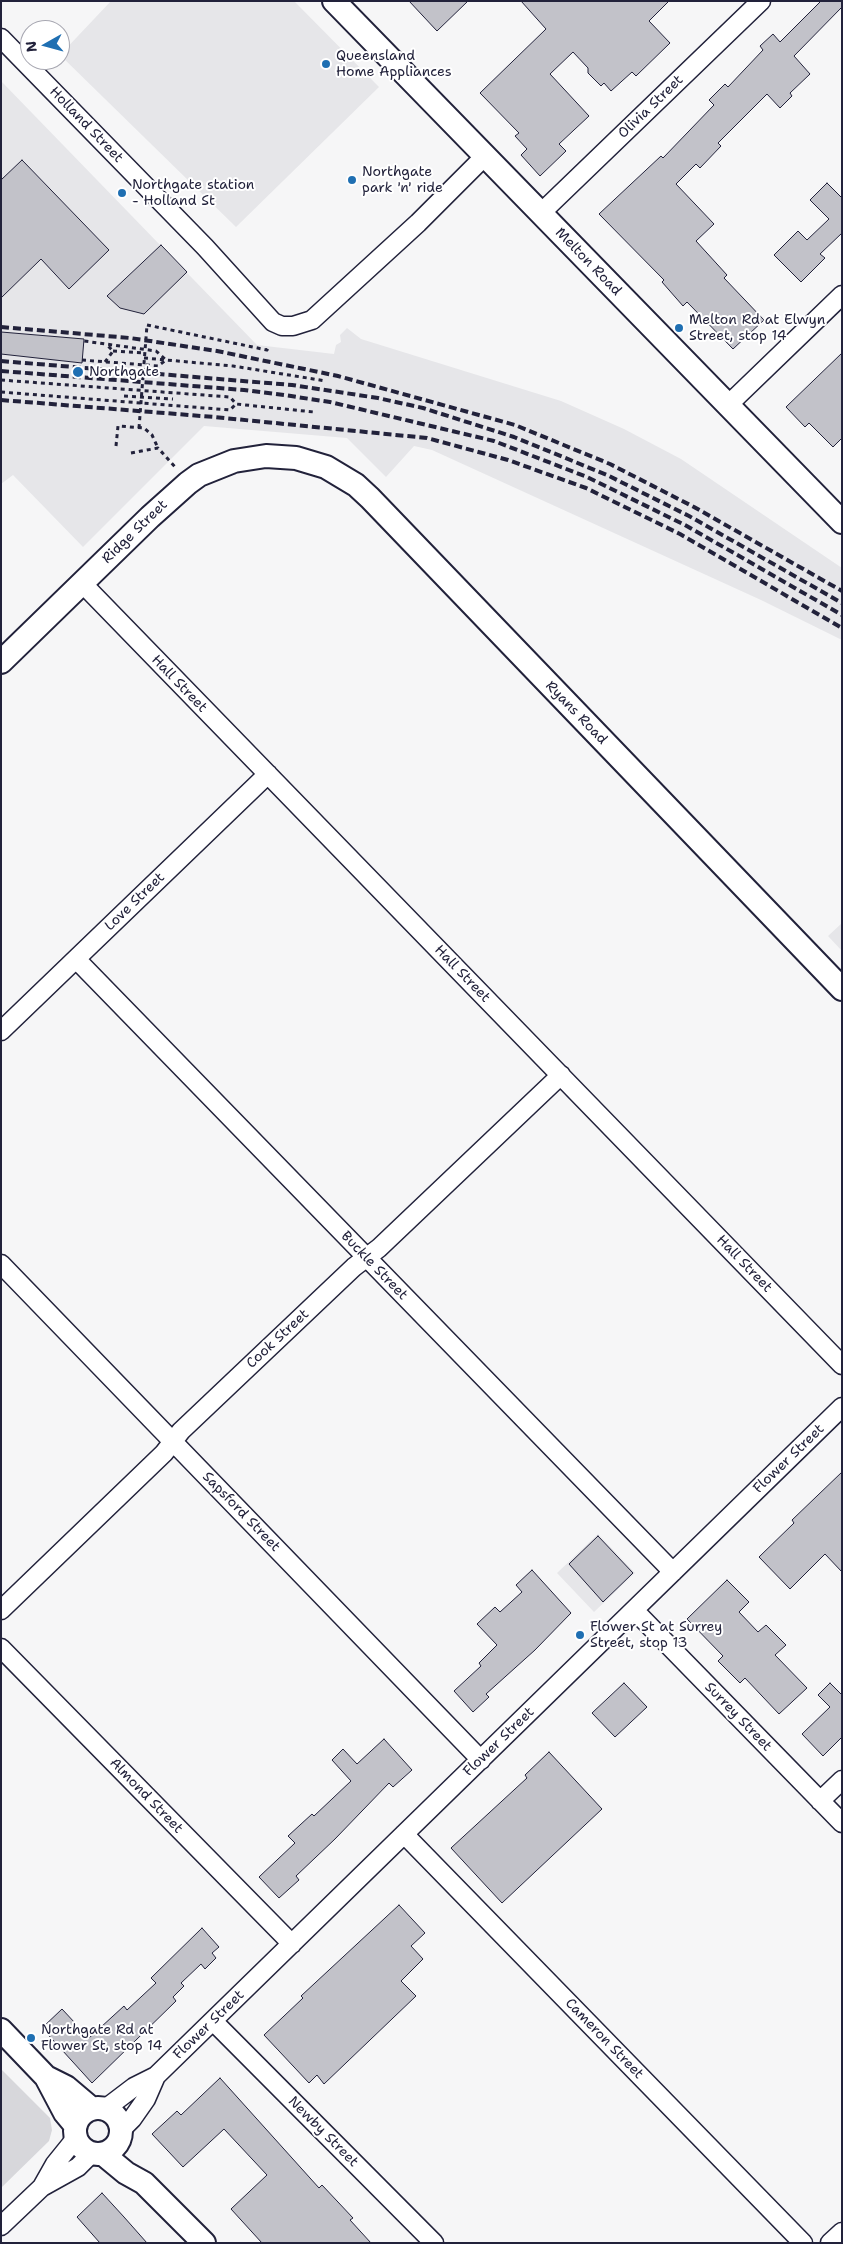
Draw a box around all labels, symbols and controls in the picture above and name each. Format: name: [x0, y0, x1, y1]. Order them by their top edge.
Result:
north arrow: [20, 20, 70, 70]
text: N: [21, 40, 41, 53]
place label: Queensland Home Appliances: [336, 48, 452, 80]
marker: Queensland Home Appliances: [320, 58, 332, 70]
street label: Olivia Street: [615, 72, 687, 142]
street label: Holland Street: [46, 84, 126, 166]
place label: Northgate park 'n' ride: [362, 164, 443, 196]
marker: Northgate park 'n' ride: [346, 174, 358, 186]
place label: Northgate station - Holland St: [132, 177, 254, 210]
marker: Northgate station - Holland St: [116, 187, 128, 199]
street label: Melton Road: [551, 225, 625, 299]
place label: Melton Rd at Elwyn Street, stop 14: [689, 312, 825, 344]
marker: Melton Rd at Elwyn Street, stop 14: [673, 322, 685, 334]
place label: Northgate: [89, 364, 159, 380]
marker: Northgate: [71, 365, 85, 379]
street label: Ridge Street: [99, 497, 171, 567]
street label: Hall Street: [148, 652, 210, 716]
street label: Ryans Road: [542, 678, 610, 748]
street label: Love Street: [102, 869, 168, 935]
street label: Hall Street: [431, 942, 493, 1006]
street label: Buckle Street: [337, 1228, 411, 1304]
street label: Hall Street: [713, 1232, 775, 1296]
street label: Cook Street: [243, 1306, 313, 1372]
street label: Flower Street: [750, 1421, 828, 1497]
street label: Sapsford Street: [199, 1469, 283, 1555]
place label: Flower St at Surrey Street, stop 13: [590, 1619, 722, 1651]
marker: Flower St at Surrey Street, stop 13: [574, 1629, 586, 1641]
street label: Surrey Street: [701, 1679, 775, 1755]
street label: Flower Street: [460, 1704, 538, 1780]
street label: Almond Street: [106, 1755, 186, 1837]
street label: Flower Street: [170, 1987, 248, 2063]
street label: Cameron Street: [561, 1995, 647, 2083]
place label: Northgate Rd at Flower St, stop 14: [41, 2022, 162, 2054]
marker: Northgate Rd at Flower St, stop 14: [25, 2032, 37, 2044]
street label: Newby Street: [284, 2093, 362, 2171]

